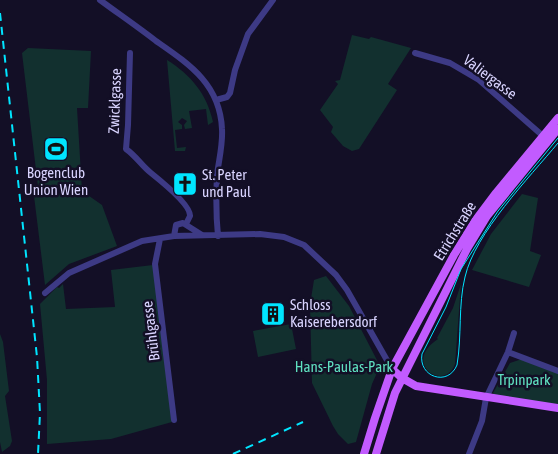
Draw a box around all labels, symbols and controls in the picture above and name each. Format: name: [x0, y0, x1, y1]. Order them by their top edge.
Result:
street label: Valiergasse: [460, 51, 521, 102]
street label: Zwicklgasse: [105, 68, 124, 134]
sports icon: Bogenclub Union Wien: [43, 136, 69, 162]
place label: Bogenclub Union Wien: [24, 164, 88, 198]
place label: St. Peter und Paul: [202, 166, 251, 200]
church icon: St. Peter und Paul: [172, 171, 198, 197]
street label: Etrichstraße: [430, 198, 479, 263]
place label: Schloss Kaiserebersdorf: [290, 296, 377, 330]
street label: Brühlgasse: [138, 300, 163, 362]
building icon: Schloss Kaiserebersdorf: [260, 301, 286, 327]
park label: Hans-Paulas-Park: [295, 358, 394, 375]
park label: Trpinpark: [497, 371, 551, 388]

